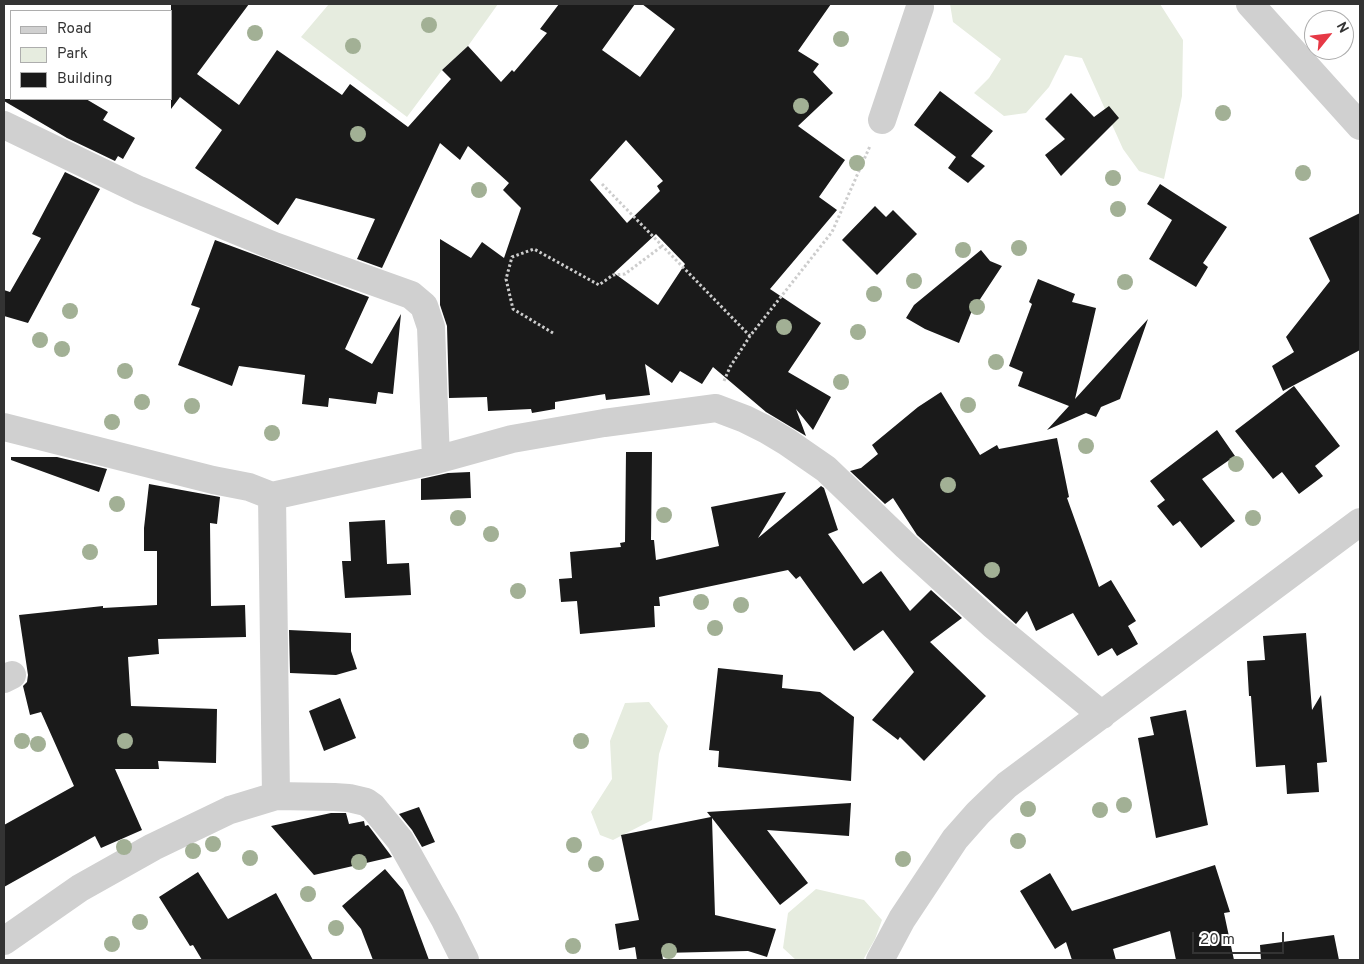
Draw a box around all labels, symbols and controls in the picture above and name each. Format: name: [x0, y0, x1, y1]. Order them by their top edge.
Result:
legend: [10, 10, 172, 100]
north arrow: [1304, 10, 1354, 60]
text: N: [1332, 19, 1352, 36]
text: Road: [57, 20, 92, 39]
text: Park: [57, 45, 88, 64]
text: Building: [57, 70, 112, 89]
scale bar: [1194, 922, 1286, 954]
text: 20 m: [1200, 931, 1235, 950]

